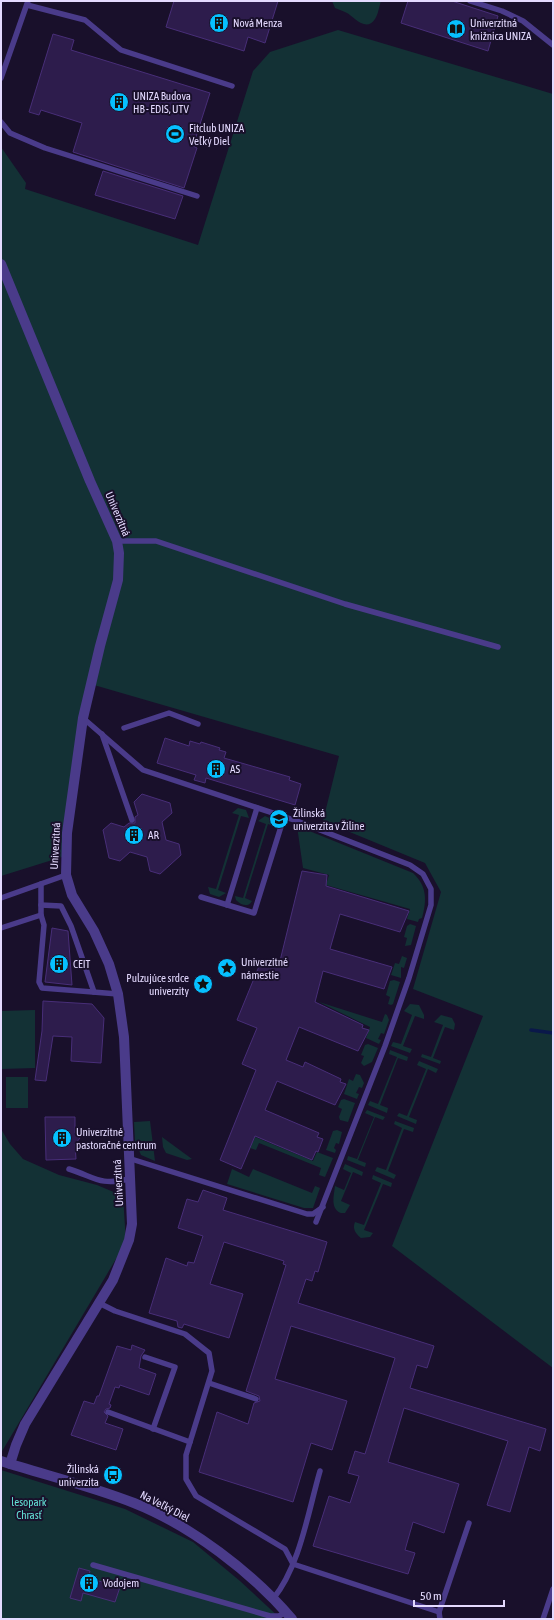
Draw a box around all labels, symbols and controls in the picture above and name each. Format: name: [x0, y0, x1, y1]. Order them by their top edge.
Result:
building icon: Nová Menza: [208, 12, 230, 34]
place label: Nová Menza: [233, 17, 282, 29]
place label: Univerzitná knižnica UNIZA: [470, 17, 532, 42]
library icon: Univerzitná knižnica UNIZA: [445, 18, 467, 40]
place label: UNIZA Budova HB - EDIS, UTV: [133, 90, 191, 115]
building icon: UNIZA Budova HB - EDIS, UTV: [108, 91, 130, 113]
place label: Fitclub UNIZA Veľký Diel: [189, 122, 245, 147]
sports icon: Fitclub UNIZA Veľký Diel: [164, 123, 186, 145]
street label: Univerzitná: [103, 490, 133, 538]
building icon: AS: [205, 758, 227, 780]
place label: AS: [230, 763, 240, 775]
place label: Žilinská univerzita v Žiline: [293, 807, 364, 832]
school or university icon: Žilinská univerzita v Žiline: [268, 808, 290, 830]
street label: Univerzitná: [48, 822, 62, 870]
building icon: AR: [123, 824, 145, 846]
place label: AR: [148, 829, 159, 841]
building icon: CEIT: [48, 953, 70, 975]
place label: Univerzitné námestie: [241, 956, 288, 981]
place icon: Univerzitné námestie: [216, 957, 238, 979]
place label: CEIT: [73, 958, 90, 970]
place label: Pulzujúce srdce univerzity: [126, 972, 189, 997]
place icon: Pulzujúce srdce univerzity: [192, 973, 214, 995]
place label: Univerzitné pastoračné centrum: [76, 1126, 157, 1151]
building icon: Univerzitné pastoračné centrum: [51, 1127, 73, 1149]
street label: Univerzitná: [111, 1159, 125, 1207]
place label: Žilinská univerzita: [58, 1463, 99, 1488]
bus stop icon: Žilinská univerzita: [102, 1464, 124, 1486]
street label: Na Veľký Diel: [138, 1488, 192, 1524]
park label: lesopark Chrasť: [11, 1496, 47, 1521]
building icon: Vodojem: [78, 1572, 100, 1594]
place label: Vodojem: [103, 1577, 139, 1589]
scale bar: [414, 1582, 504, 1608]
text: 50 m: [420, 1589, 442, 1603]

